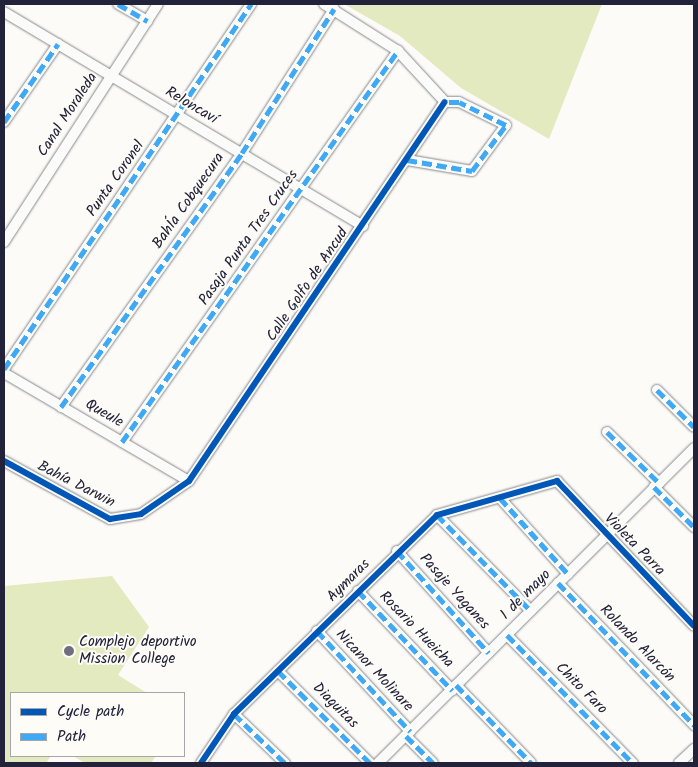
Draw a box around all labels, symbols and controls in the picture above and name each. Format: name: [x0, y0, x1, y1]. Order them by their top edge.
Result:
street label: Canal Moraleda: [34, 70, 102, 160]
street label: Reloncaví: [162, 83, 220, 129]
street label: Punta Coronel: [83, 138, 149, 220]
street label: BahÍa Cobquecura: [149, 150, 229, 252]
street label: Pasaja Punta Tres Cruces: [196, 167, 302, 309]
street label: Calle Golfo de Ancud: [263, 225, 353, 345]
street label: Queule: [82, 396, 126, 432]
street label: Bahía Darwin: [34, 458, 118, 512]
street label: Violeta Parra: [600, 510, 668, 580]
street label: Pasaje Yaganes: [415, 550, 493, 634]
street label: Aymaras: [324, 556, 374, 606]
street label: 1 de mayo: [497, 566, 555, 624]
street label: Rosario Hueicha: [375, 588, 457, 672]
street label: Rolando Alarcón: [596, 601, 678, 687]
street label: Nicanor Molinare: [331, 626, 417, 716]
place label: Complejo deportivo Mission College: [79, 633, 197, 668]
marker: Complejo deportivo Mission College: [63, 645, 75, 657]
street label: Chito Faro: [551, 659, 611, 719]
street label: Diaguitas: [308, 679, 362, 733]
legend: [10, 692, 185, 757]
text: Cycle path: [57, 700, 124, 724]
text: Path: [57, 725, 86, 749]

